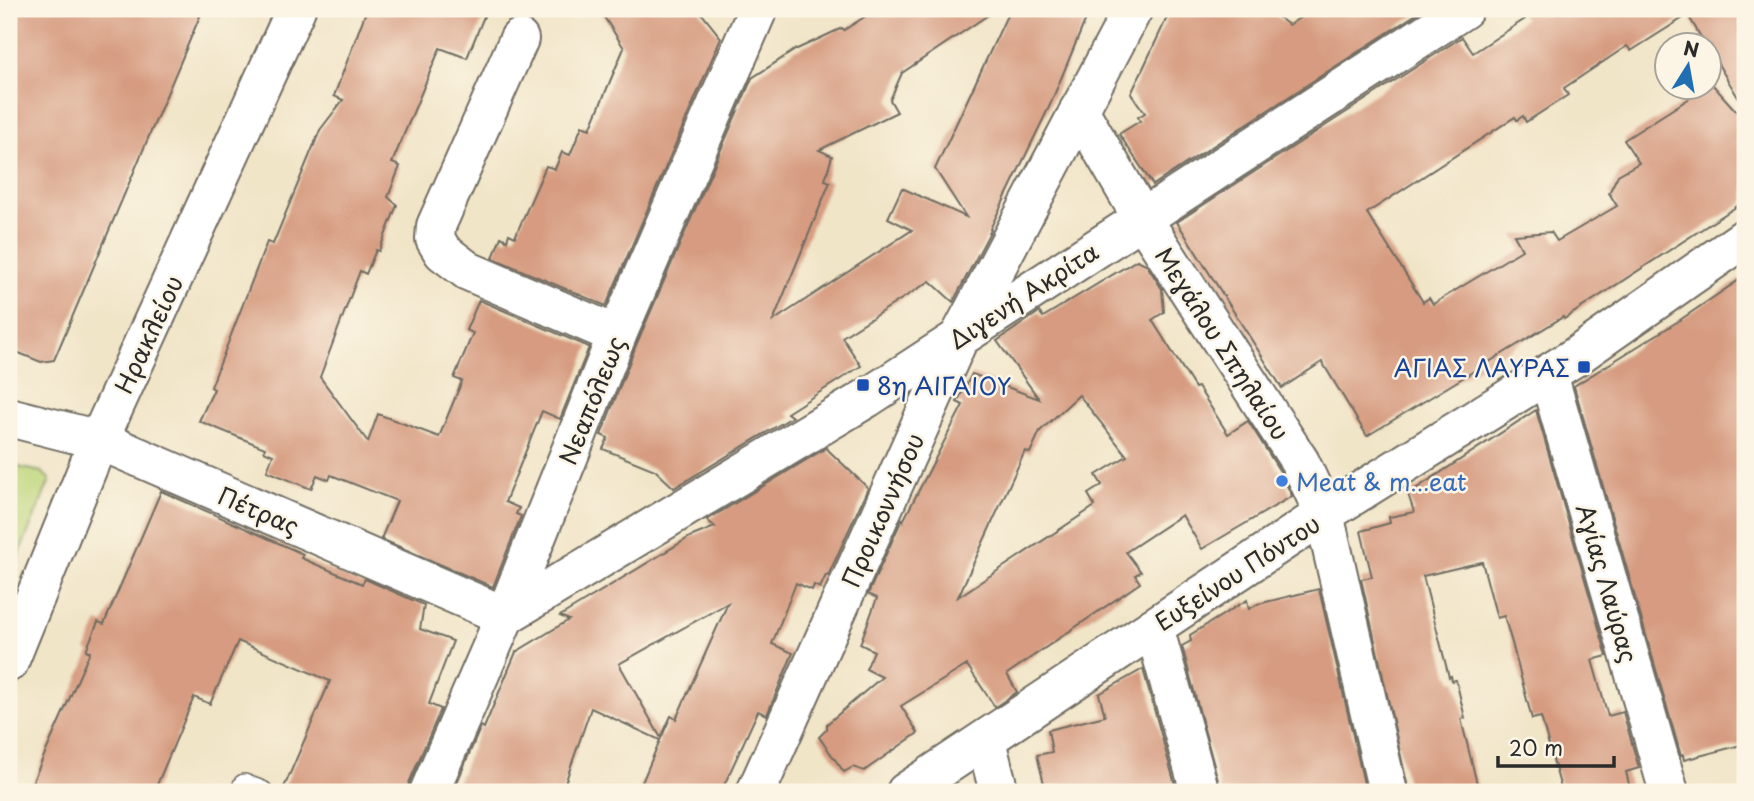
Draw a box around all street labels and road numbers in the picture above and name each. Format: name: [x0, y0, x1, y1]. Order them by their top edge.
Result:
street label: Διγενή Ακρίτα: [941, 233, 1105, 357]
street label: Μεγάλου Σπηλαίου: [1147, 240, 1299, 446]
street label: Ηρακλείου: [105, 269, 191, 399]
street label: Νεαπόλεως: [549, 330, 633, 470]
street label: Προικοννήσου: [832, 427, 932, 593]
street label: Πέτρας: [213, 477, 305, 543]
street label: Αγίας Λαύρας: [1568, 499, 1648, 667]
street label: Ευξείνου Πόντου: [1147, 505, 1327, 639]

